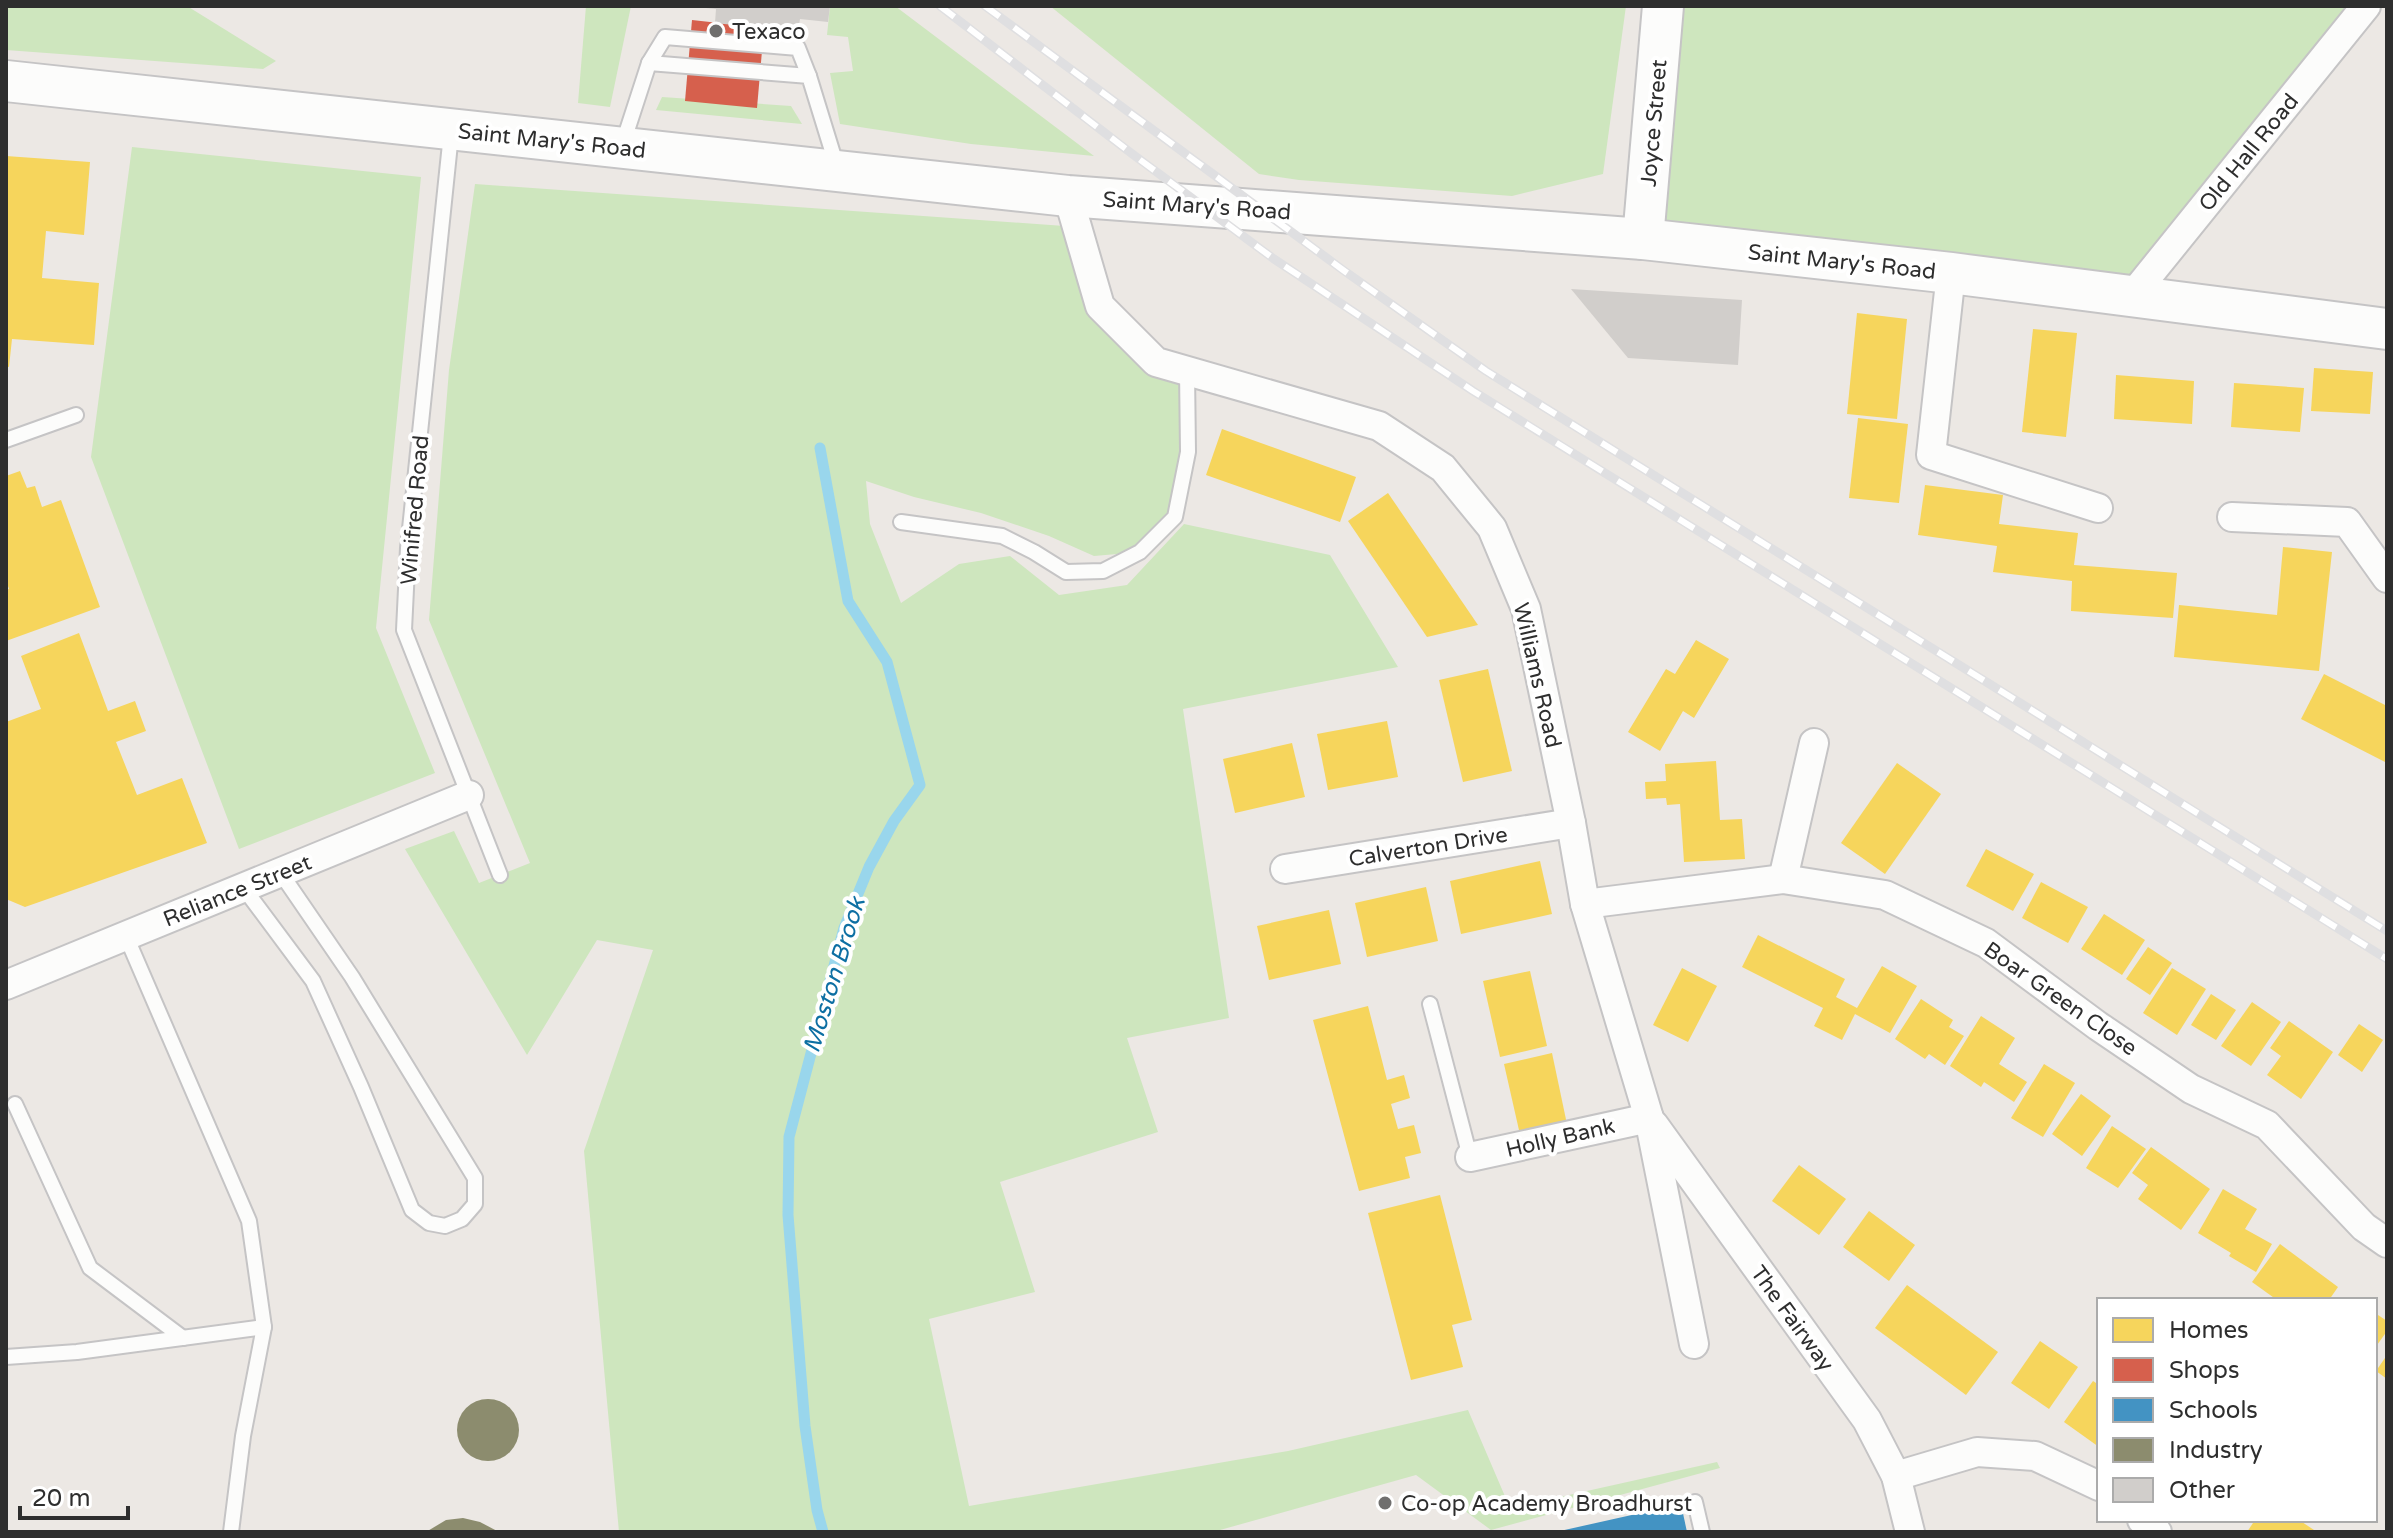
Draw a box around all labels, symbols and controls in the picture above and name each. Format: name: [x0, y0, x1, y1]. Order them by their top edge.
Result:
place label: Texaco: [732, 19, 806, 45]
marker: Texaco: [707, 22, 725, 40]
street label: Joyce Street: [1635, 58, 1673, 188]
street label: Old Hall Road: [2193, 89, 2304, 217]
street label: Saint Mary's Road: [457, 118, 647, 164]
street label: Saint Mary's Road: [1102, 186, 1292, 226]
street label: Saint Mary's Road: [1747, 239, 1937, 285]
street label: Winifred Road: [395, 434, 434, 586]
street label: Williams Road: [1508, 600, 1566, 750]
street label: Calverton Drive: [1347, 822, 1509, 872]
street label: Reliance Street: [159, 849, 315, 932]
water label: Moston Brook: [797, 892, 872, 1056]
street label: Boar Green Close: [1979, 936, 2142, 1061]
street label: Holly Bank: [1503, 1113, 1617, 1163]
street label: The Fairway: [1745, 1261, 1839, 1377]
legend: [2097, 1298, 2377, 1522]
text: Homes: [2169, 1316, 2249, 1345]
text: Shops: [2169, 1356, 2239, 1385]
text: Schools: [2169, 1396, 2258, 1425]
text: Industry: [2169, 1436, 2263, 1465]
scale bar: [20, 1470, 128, 1520]
text: Other: [2169, 1476, 2236, 1505]
text: 20 m: [32, 1484, 90, 1513]
place label: Co-op Academy Broadhurst: [1401, 1491, 1692, 1517]
marker: Co-op Academy Broadhurst: [1376, 1494, 1394, 1512]

